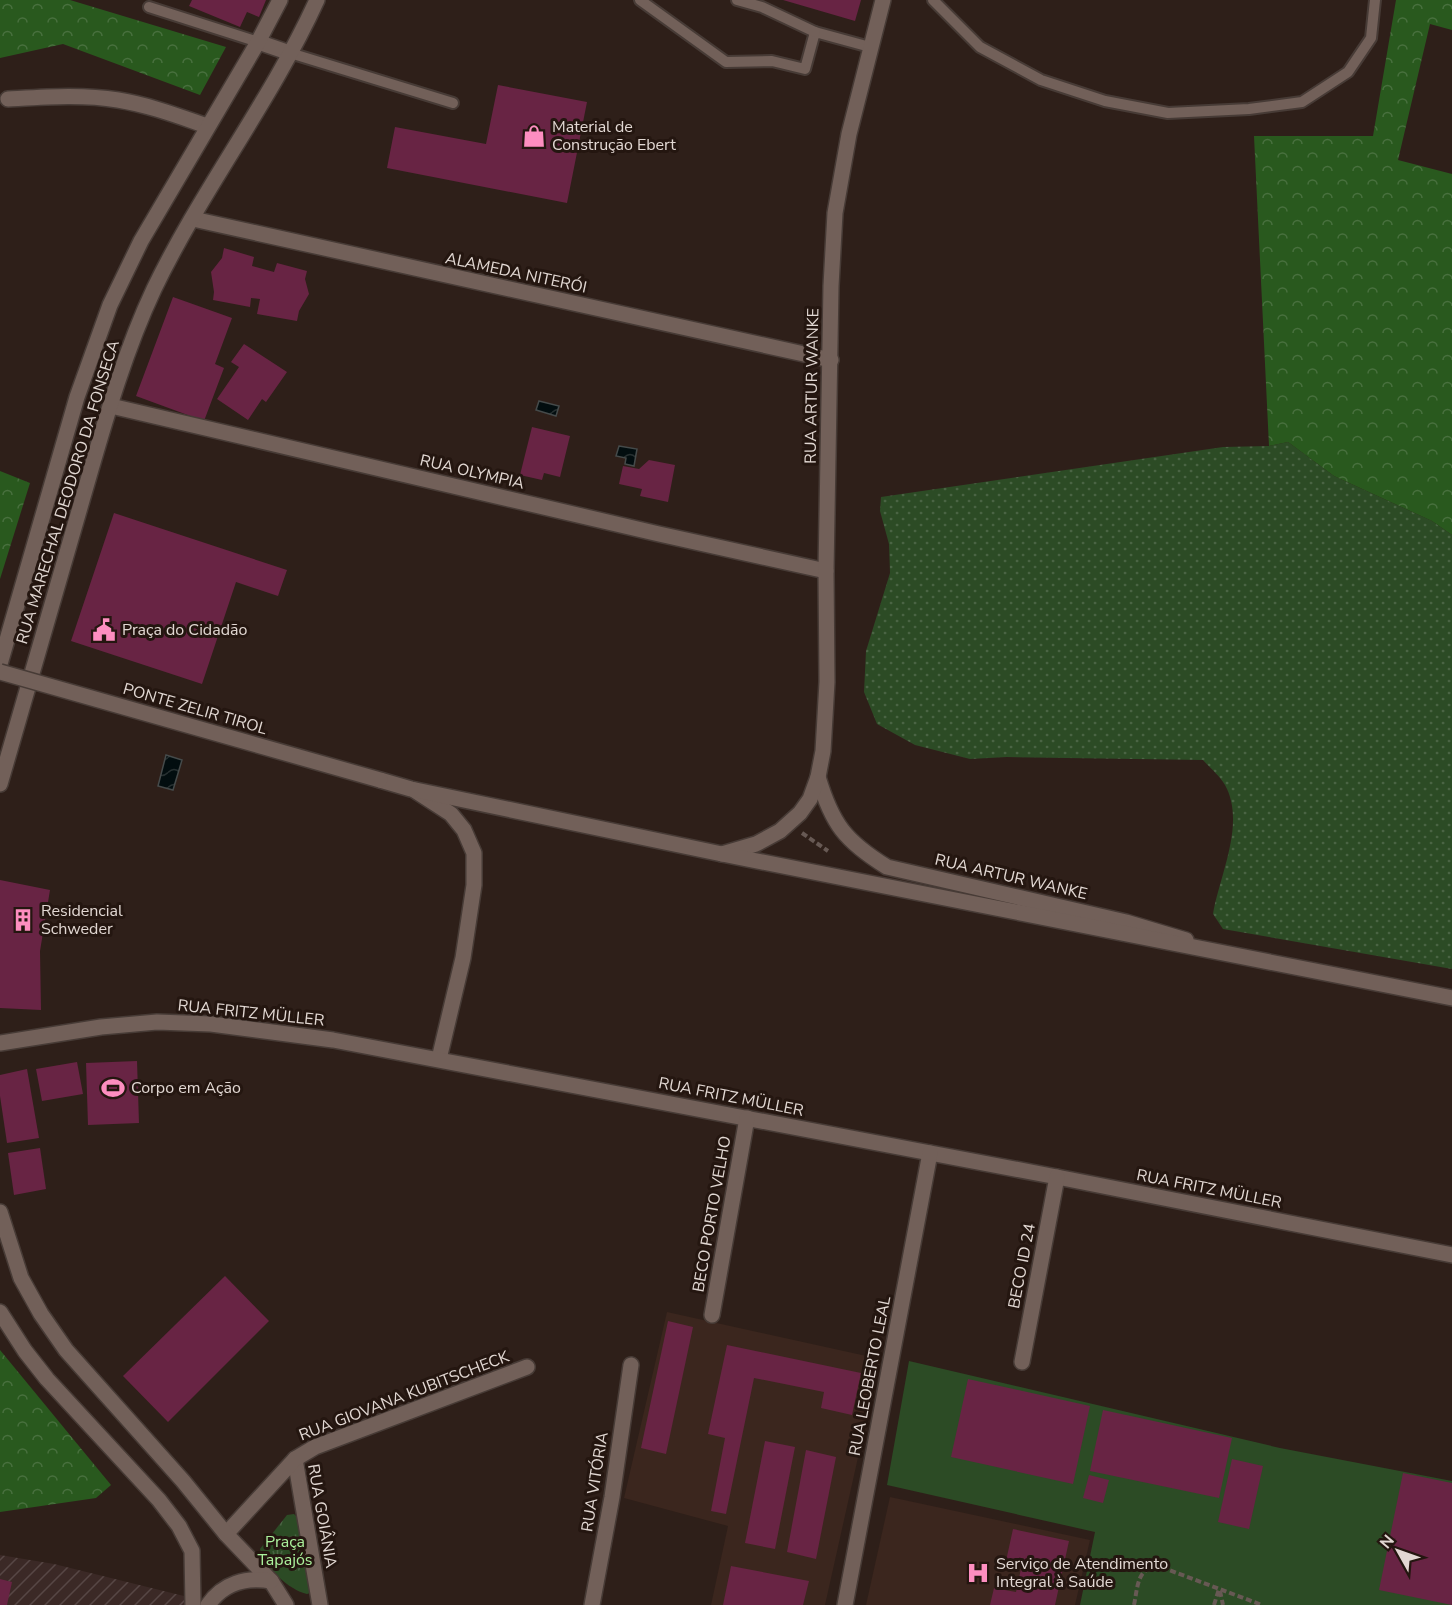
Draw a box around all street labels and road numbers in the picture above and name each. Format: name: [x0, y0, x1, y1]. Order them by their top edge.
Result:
street label: ALAMEDA NITERÓI: [443, 247, 589, 299]
street label: RUA ARTUR WANKE: [800, 308, 824, 464]
street label: RUA MARECHAL DEODORO DA FONSECA: [11, 337, 125, 647]
street label: RUA OLYMPIA: [418, 449, 527, 495]
street label: PONTE ZELIR TIROL: [120, 678, 270, 740]
street label: RUA ARTUR WANKE: [933, 849, 1089, 905]
street label: RUA FRITZ MÜLLER: [177, 994, 326, 1032]
street label: RUA FRITZ MÜLLER: [657, 1072, 806, 1122]
street label: BECO PORTO VELHO: [687, 1134, 737, 1294]
street label: RUA FRITZ MÜLLER: [1135, 1164, 1284, 1214]
street label: BECO ID 24: [1003, 1221, 1041, 1310]
street label: RUA LEOBERTO LEAL: [844, 1294, 896, 1458]
street label: RUA GIOVANA KUBITSCHECK: [296, 1345, 513, 1446]
street label: RUA VITÓRIA: [576, 1430, 614, 1534]
street label: RUA GOIÂNIA: [302, 1462, 342, 1570]

